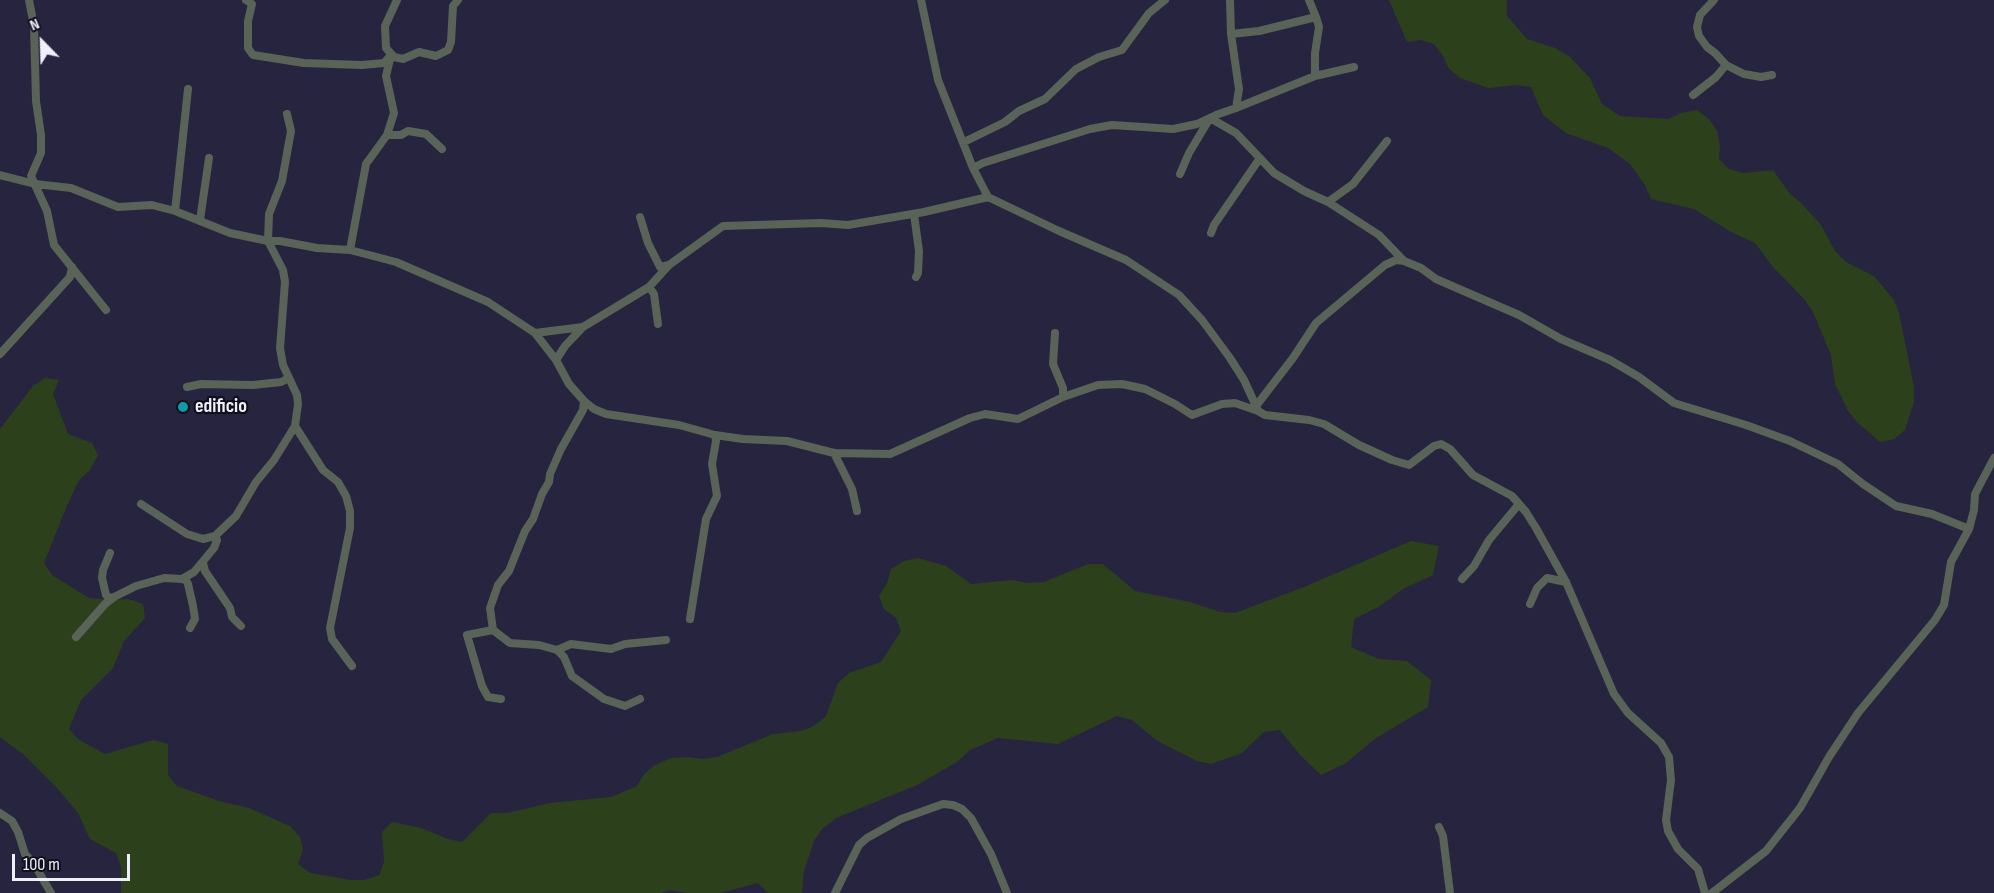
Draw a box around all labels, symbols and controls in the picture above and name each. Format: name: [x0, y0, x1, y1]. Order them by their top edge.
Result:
north arrow: [12, 12, 72, 72]
text: N: [27, 15, 42, 35]
place label: edificio: [195, 395, 247, 419]
marker: edificio: [176, 400, 190, 414]
scale bar: [15, 842, 134, 880]
text: 100 m: [23, 854, 60, 875]

